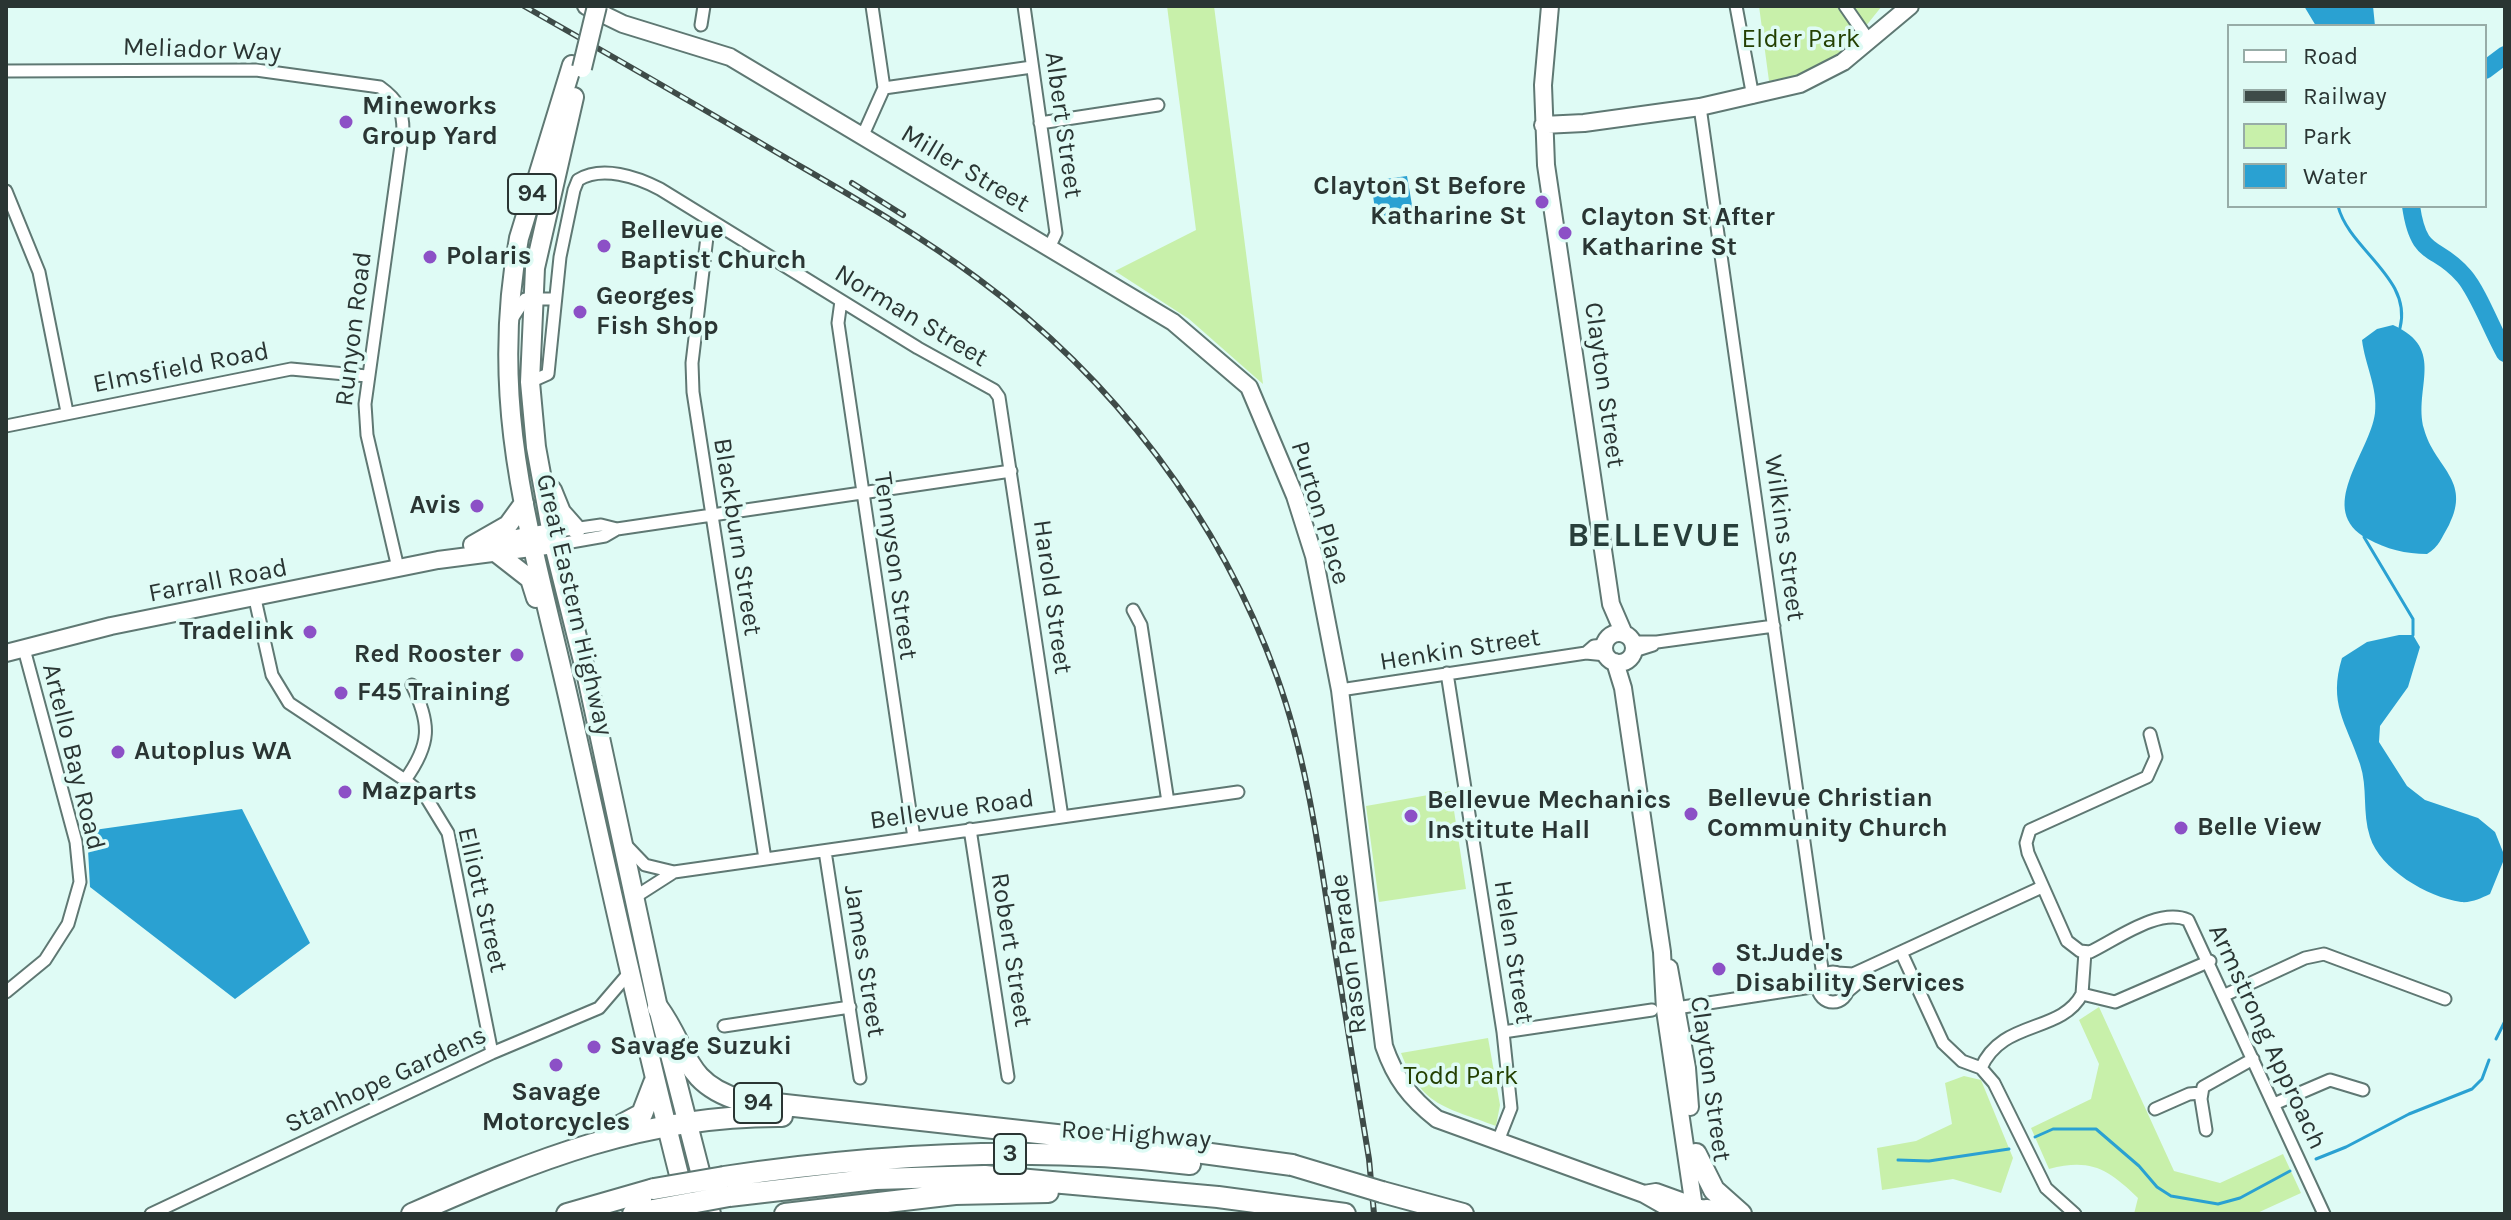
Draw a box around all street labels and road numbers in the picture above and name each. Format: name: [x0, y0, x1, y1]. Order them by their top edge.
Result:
street label: Meliador Way: [122, 32, 282, 68]
street label: Albert Street: [1037, 50, 1089, 200]
street label: Miller Street: [895, 118, 1035, 220]
road number: 94: [508, 174, 556, 214]
street label: Runyon Road: [329, 250, 379, 408]
street label: Norman Street: [829, 258, 993, 374]
street label: Clayton Street: [1577, 300, 1631, 470]
street label: Elmsfield Road: [90, 336, 272, 400]
street label: Blackburn Street: [706, 436, 768, 638]
street label: Purton Place: [1283, 438, 1357, 588]
street label: Wilkins Street: [1757, 453, 1811, 623]
street label: Tennyson Street: [866, 470, 924, 662]
street label: Great Eastern Highway: [529, 471, 619, 739]
street label: Harold Street: [1026, 518, 1078, 676]
street label: Farrall Road: [146, 552, 290, 610]
street label: Henkin Street: [1378, 622, 1542, 678]
street label: Artello Bay Road: [35, 661, 111, 853]
street label: Bellevue Road: [868, 783, 1036, 837]
street label: Elliott Street: [450, 824, 514, 976]
street label: Robert Street: [983, 871, 1039, 1029]
street label: Rason Parade: [1324, 872, 1374, 1036]
street label: Helen Street: [1486, 878, 1540, 1026]
street label: James Street: [837, 883, 891, 1039]
street label: Armstrong Approach: [2201, 920, 2333, 1154]
street label: Clayton Street: [1683, 994, 1737, 1164]
street label: Stanhope Gardens: [280, 1020, 492, 1140]
road number: 94: [734, 1083, 782, 1123]
street label: Roe Highway: [1060, 1114, 1212, 1156]
road number: 3: [994, 1134, 1026, 1174]

